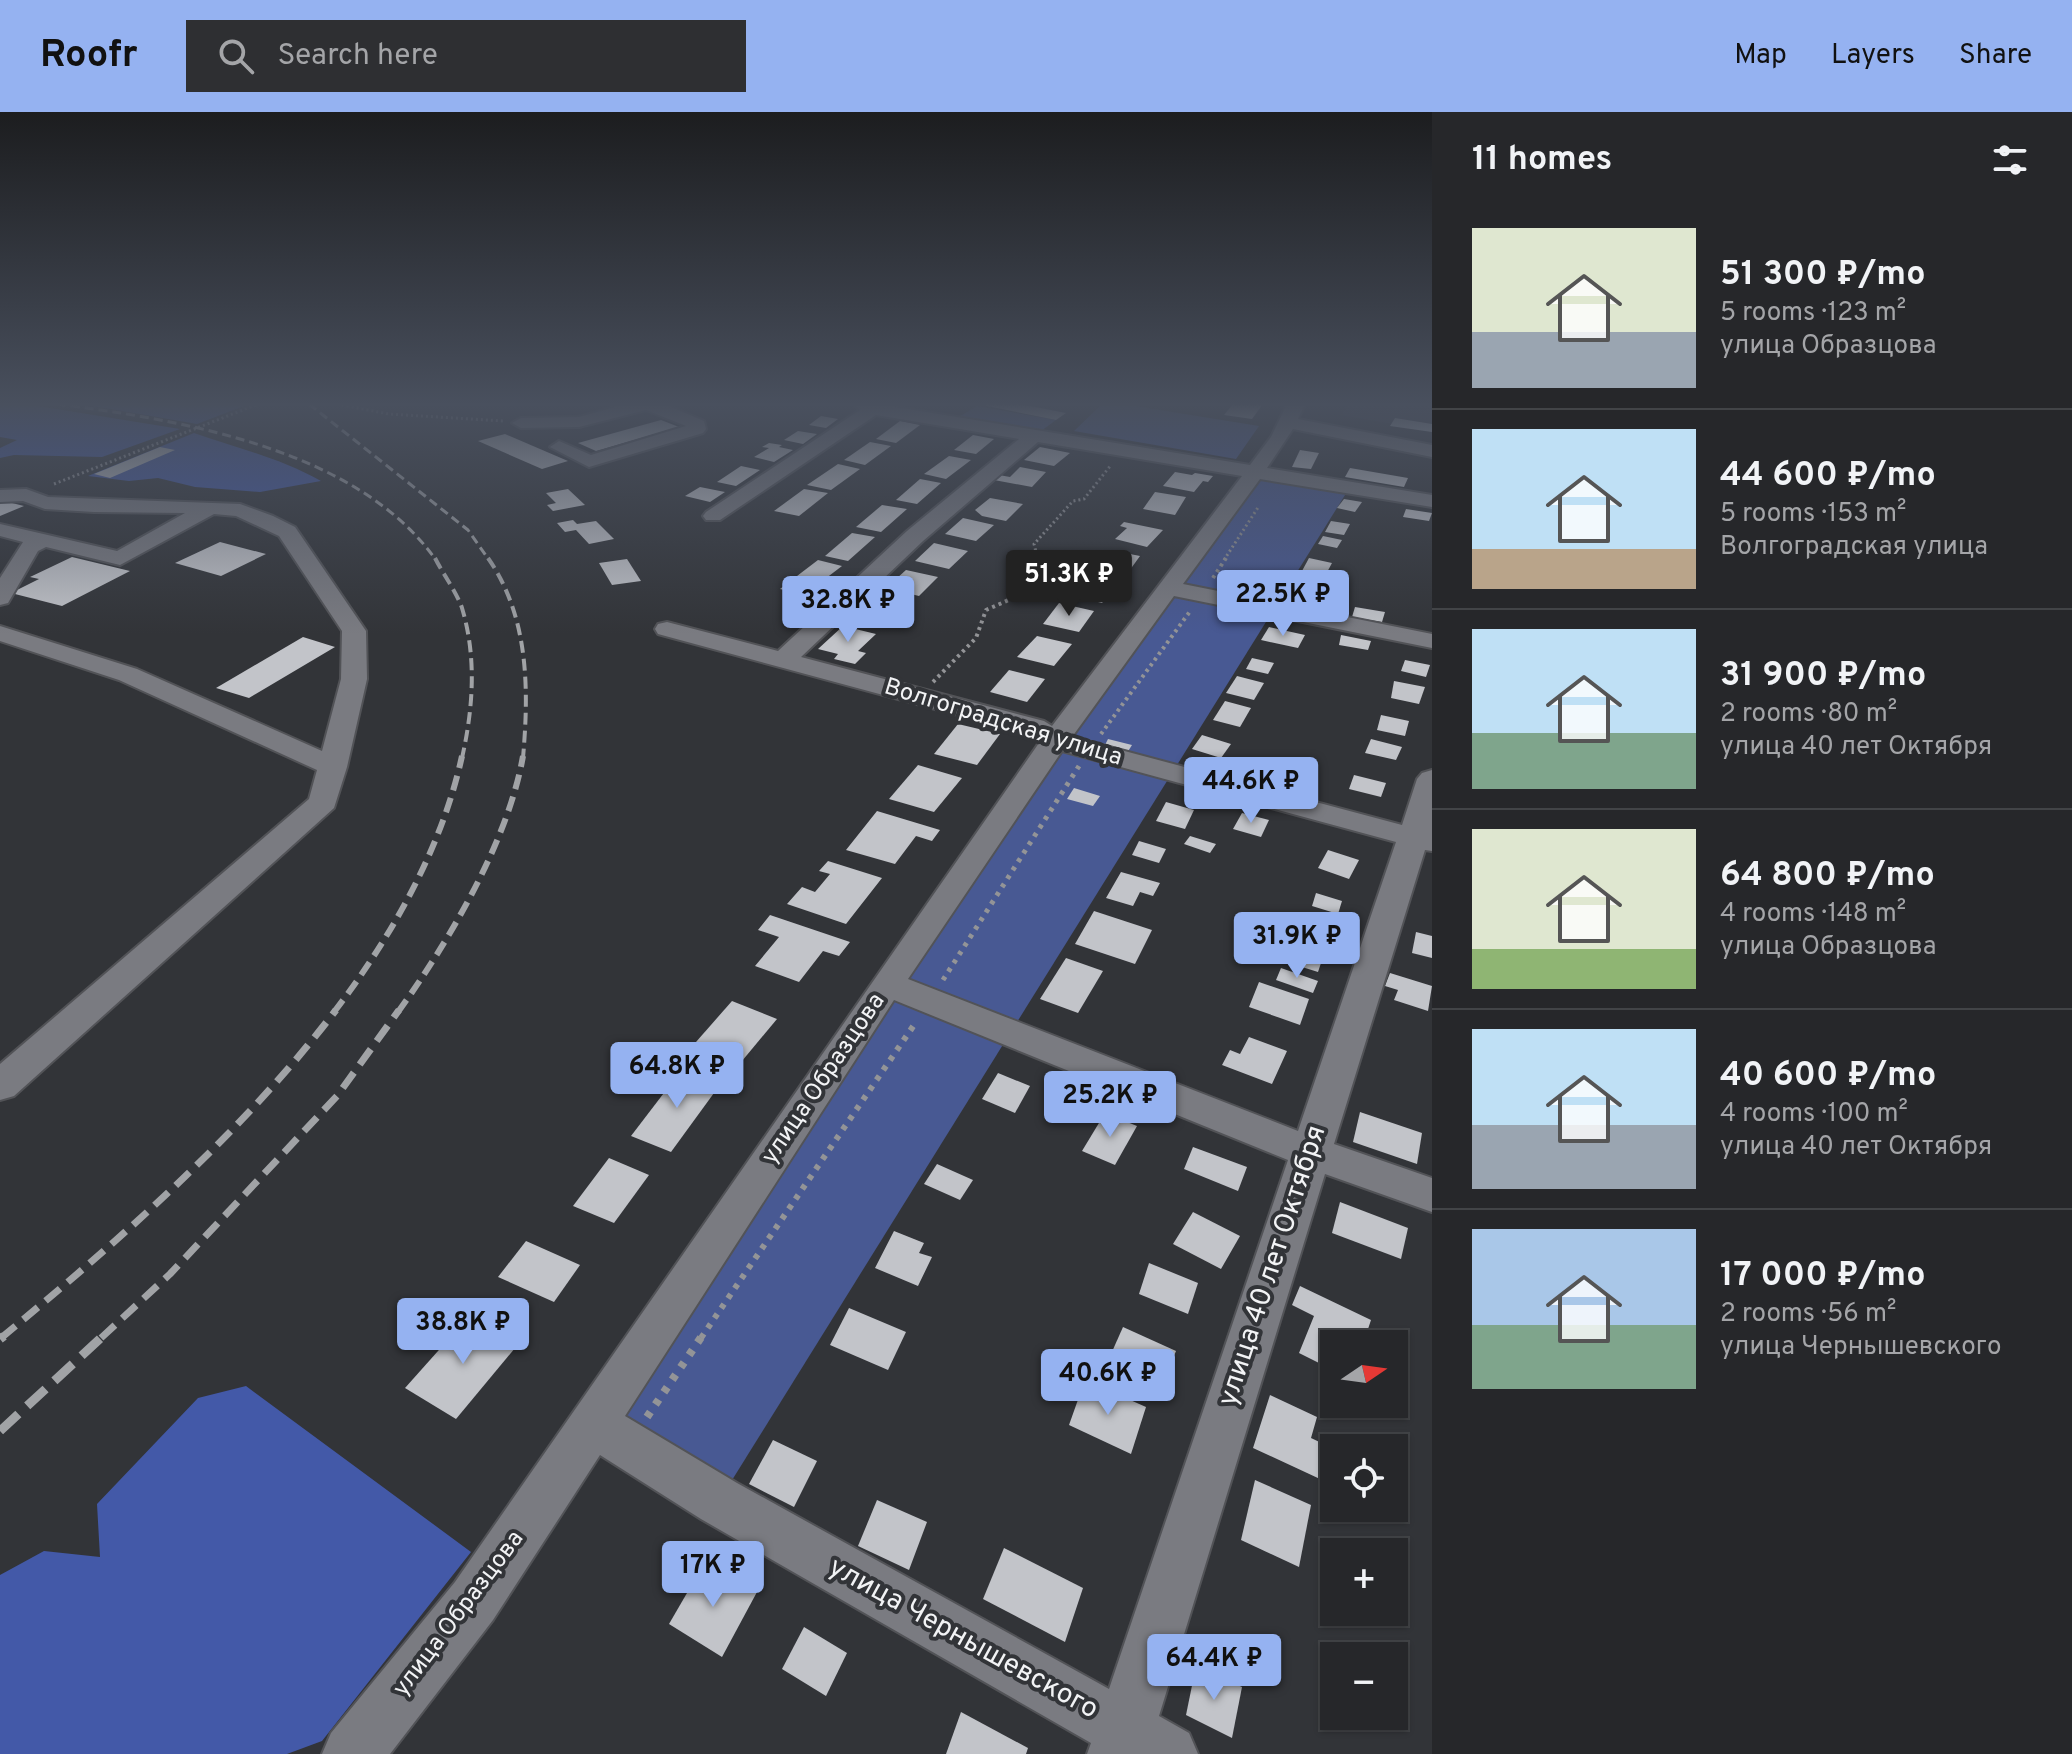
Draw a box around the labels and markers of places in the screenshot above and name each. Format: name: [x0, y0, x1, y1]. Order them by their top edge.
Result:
pin: 51.3K ₽: [995, 550, 1143, 618]
pin: 22.5K ₽: [1209, 570, 1357, 638]
pin: 32.8K ₽: [774, 576, 922, 644]
pin: 44.6K ₽: [1177, 757, 1325, 825]
pin: 31.9K ₽: [1223, 912, 1371, 980]
pin: 64.8K ₽: [603, 1042, 751, 1110]
pin: 25.2K ₽: [1036, 1071, 1184, 1139]
pin: 38.8K ₽: [389, 1298, 537, 1366]
pin: 40.6K ₽: [1034, 1349, 1182, 1417]
pin: 17K ₽: [657, 1541, 769, 1609]
pin: 64.4K ₽: [1140, 1634, 1288, 1702]

